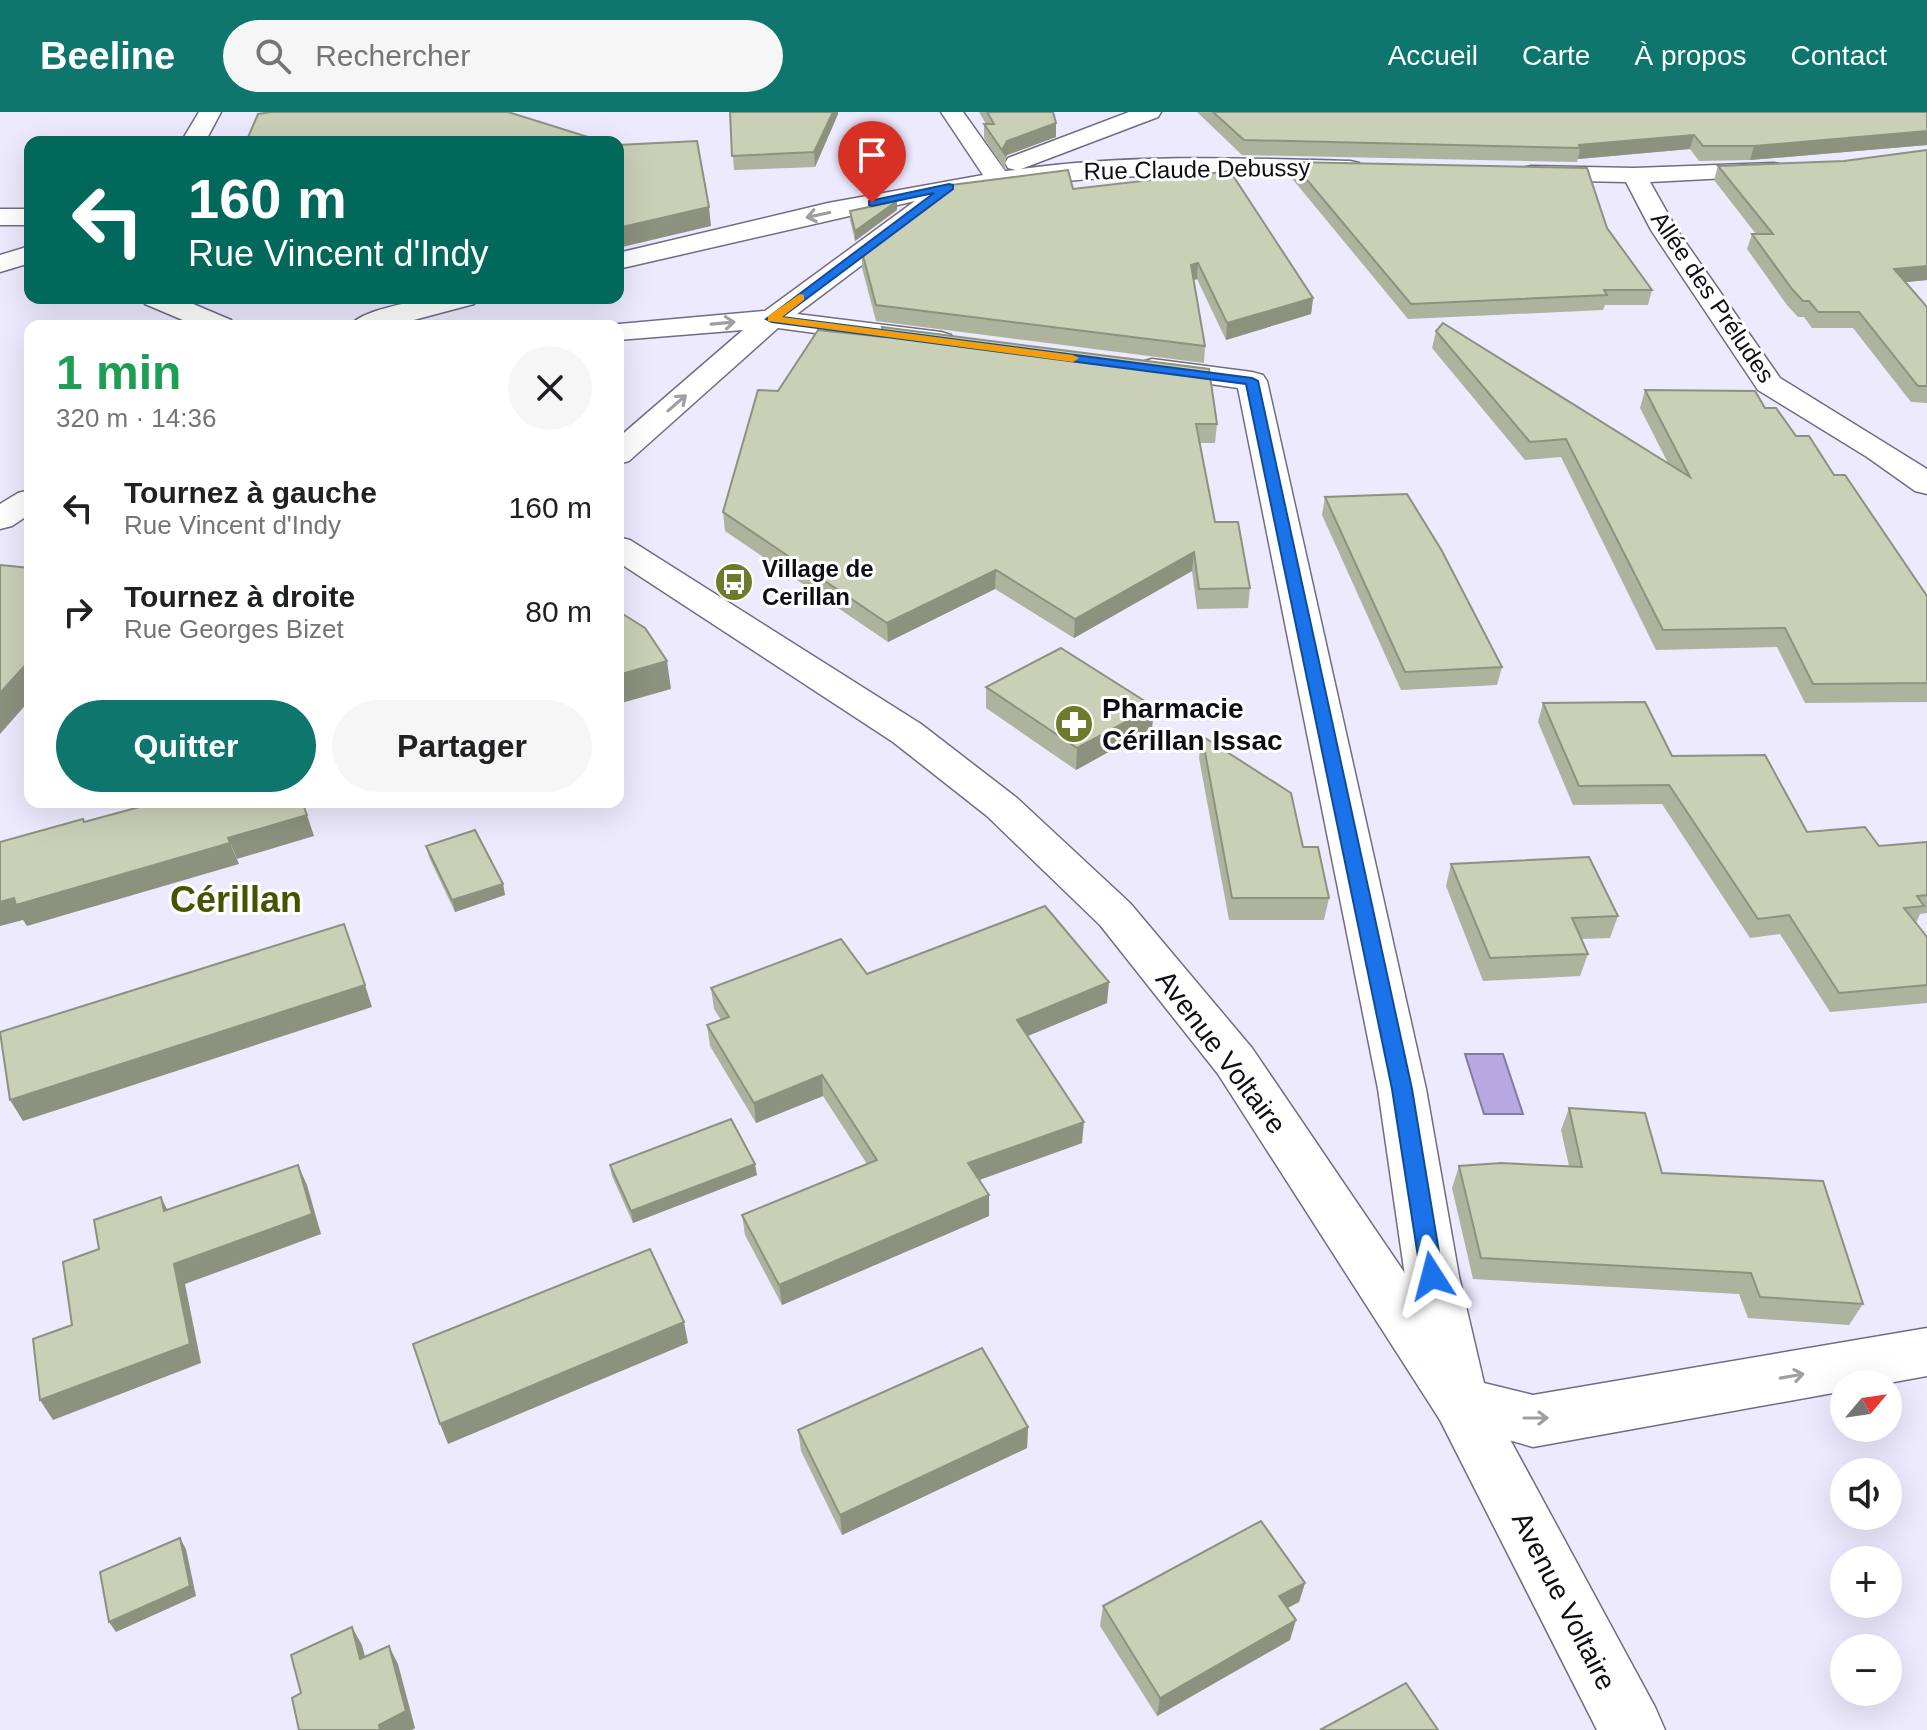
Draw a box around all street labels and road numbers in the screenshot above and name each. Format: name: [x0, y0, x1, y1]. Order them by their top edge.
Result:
street label: Rue Claude Debussy: [1083, 154, 1311, 184]
street label: Allée des Préludes: [1646, 206, 1780, 388]
street label: Avenue Voltaire: [1150, 965, 1292, 1139]
street label: Avenue Voltaire: [1506, 1507, 1622, 1695]

